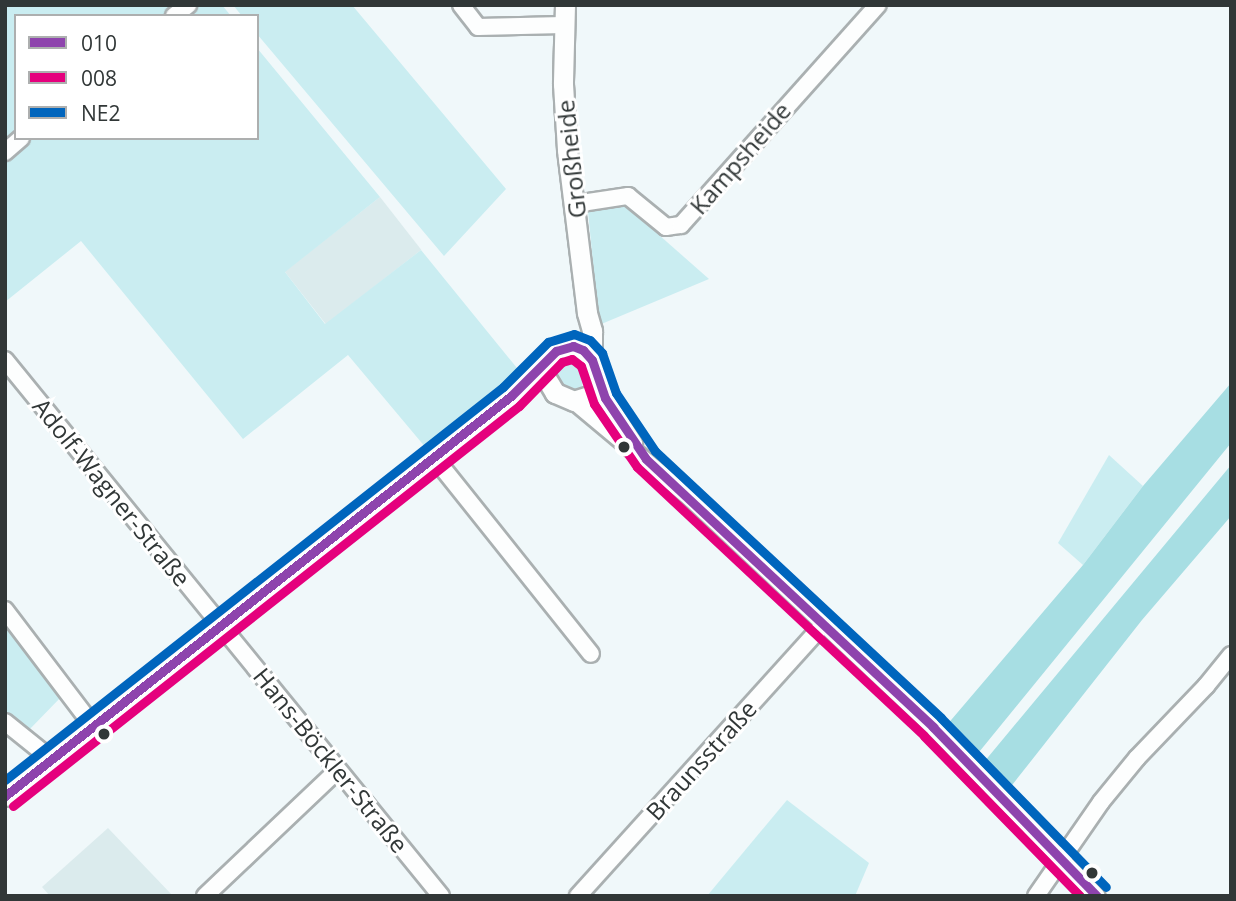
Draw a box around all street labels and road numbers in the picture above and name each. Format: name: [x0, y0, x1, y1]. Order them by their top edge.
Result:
street label: Kampsheide: [684, 96, 796, 220]
street label: Großheide: [550, 98, 592, 220]
street label: Adolf-Wagner-Straße: [27, 392, 197, 592]
street label: Hans-Böckler-Straße: [248, 662, 414, 858]
street label: Braunsstraße: [640, 694, 762, 826]

